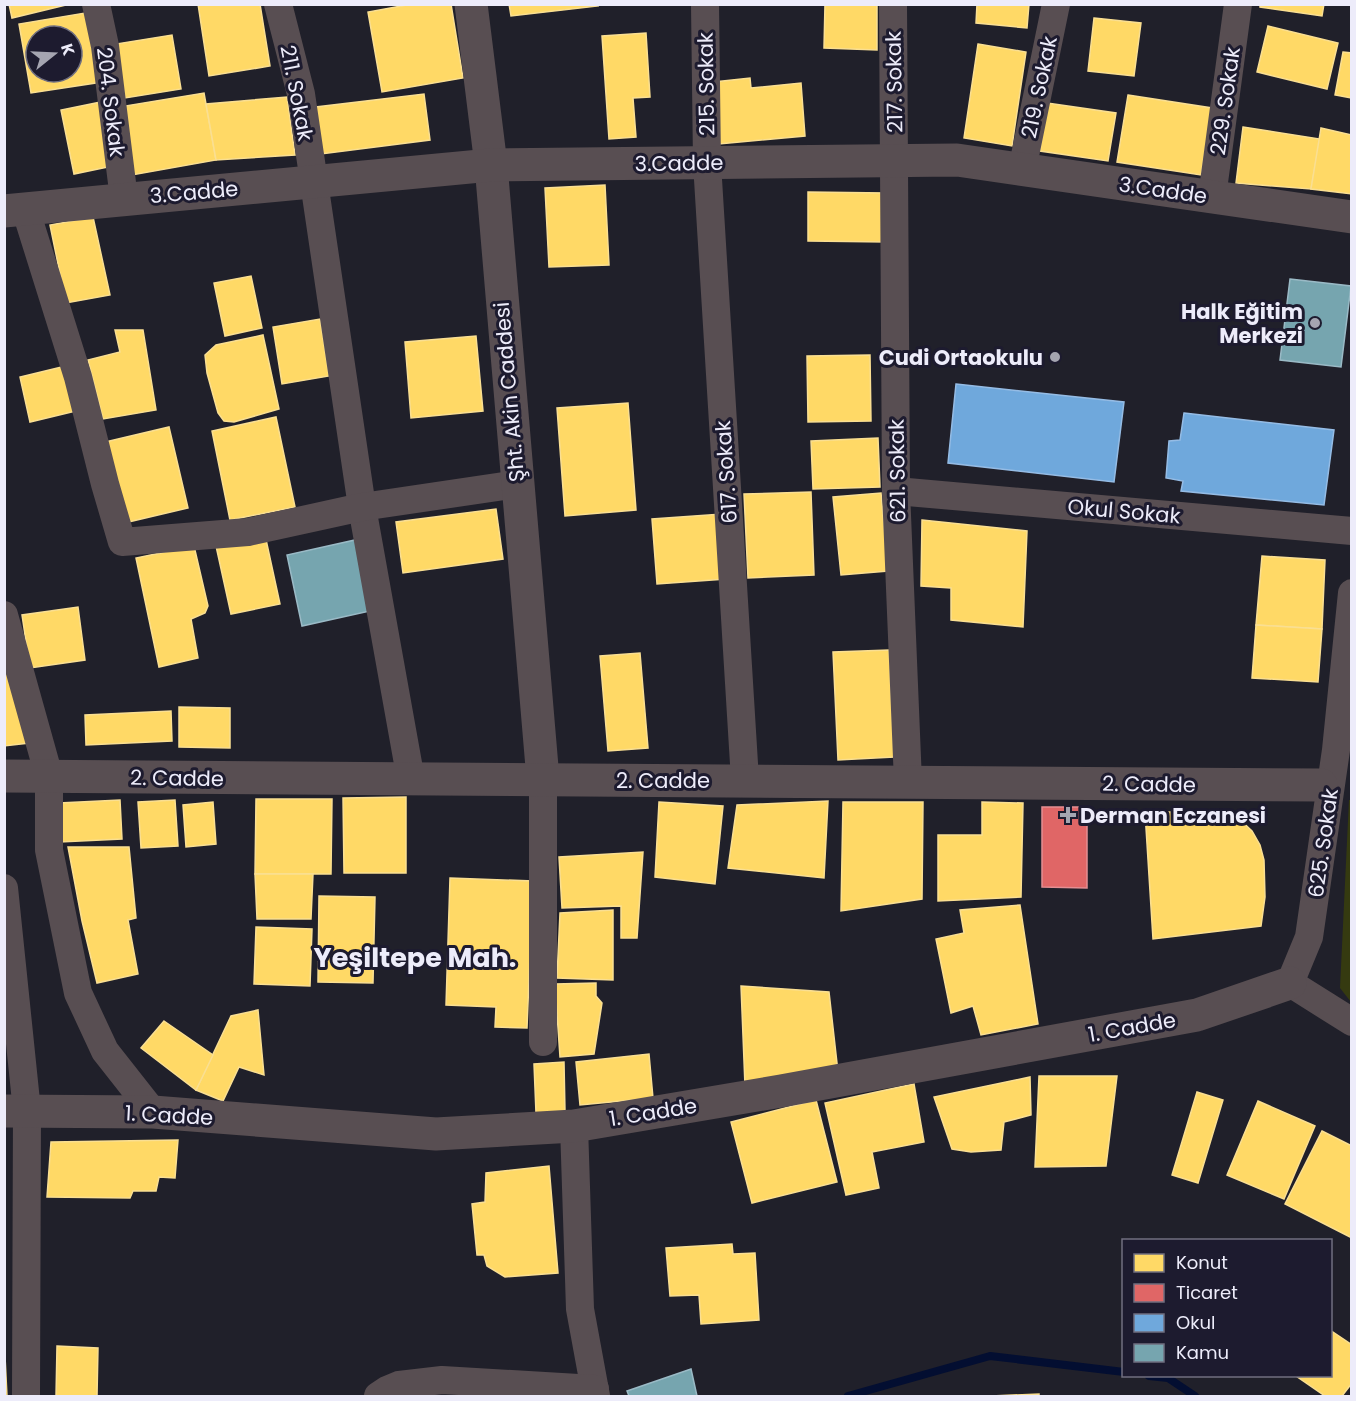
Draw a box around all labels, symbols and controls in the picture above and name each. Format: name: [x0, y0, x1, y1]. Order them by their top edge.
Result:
north arrow: [24, 24, 84, 84]
street label: 217. Sokak: [879, 31, 909, 133]
street label: 215. Sokak: [691, 32, 721, 136]
street label: 219. Sokak: [1014, 33, 1064, 141]
text: K: [55, 41, 80, 58]
street label: 211. Sokak: [274, 43, 321, 144]
street label: 229. Sokak: [1203, 45, 1247, 157]
street label: 204. Sokak: [90, 46, 132, 159]
street label: 3.Cadde: [634, 148, 724, 178]
street label: 3.Cadde: [1117, 169, 1209, 211]
street label: 3.Cadde: [149, 174, 239, 210]
place label: Halk Eğitim Merkezi: [1181, 297, 1303, 350]
street label: Şht. Akin Caddesi: [487, 301, 531, 483]
marker: Halk Eğitim Merkezi: [1308, 316, 1322, 330]
place label: Cudi Ortaokulu: [879, 343, 1043, 372]
marker: Cudi Ortaokulu: [1048, 350, 1062, 364]
street label: 617. Sokak: [708, 419, 744, 524]
street label: 621. Sokak: [882, 419, 912, 523]
street label: Okul Sokak: [1066, 492, 1182, 530]
street label: 2. Cadde: [130, 763, 224, 793]
street label: 2. Cadde: [616, 766, 710, 795]
street label: 2. Cadde: [1102, 769, 1196, 799]
street label: 625. Sokak: [1301, 786, 1345, 900]
place label: Derman Eczanesi: [1080, 801, 1266, 830]
marker: Derman Eczanesi: [1061, 808, 1075, 822]
district label: Yeşiltepe Mah.: [314, 939, 516, 976]
street label: 1. Cadde: [1086, 1005, 1178, 1049]
street label: 1. Cadde: [607, 1091, 699, 1133]
street label: 1. Cadde: [124, 1098, 214, 1132]
legend: [1122, 1239, 1332, 1377]
text: Konut: [1176, 1250, 1228, 1275]
text: Ticaret: [1176, 1280, 1238, 1305]
text: Okul: [1176, 1310, 1215, 1335]
text: Kamu: [1176, 1340, 1229, 1365]

